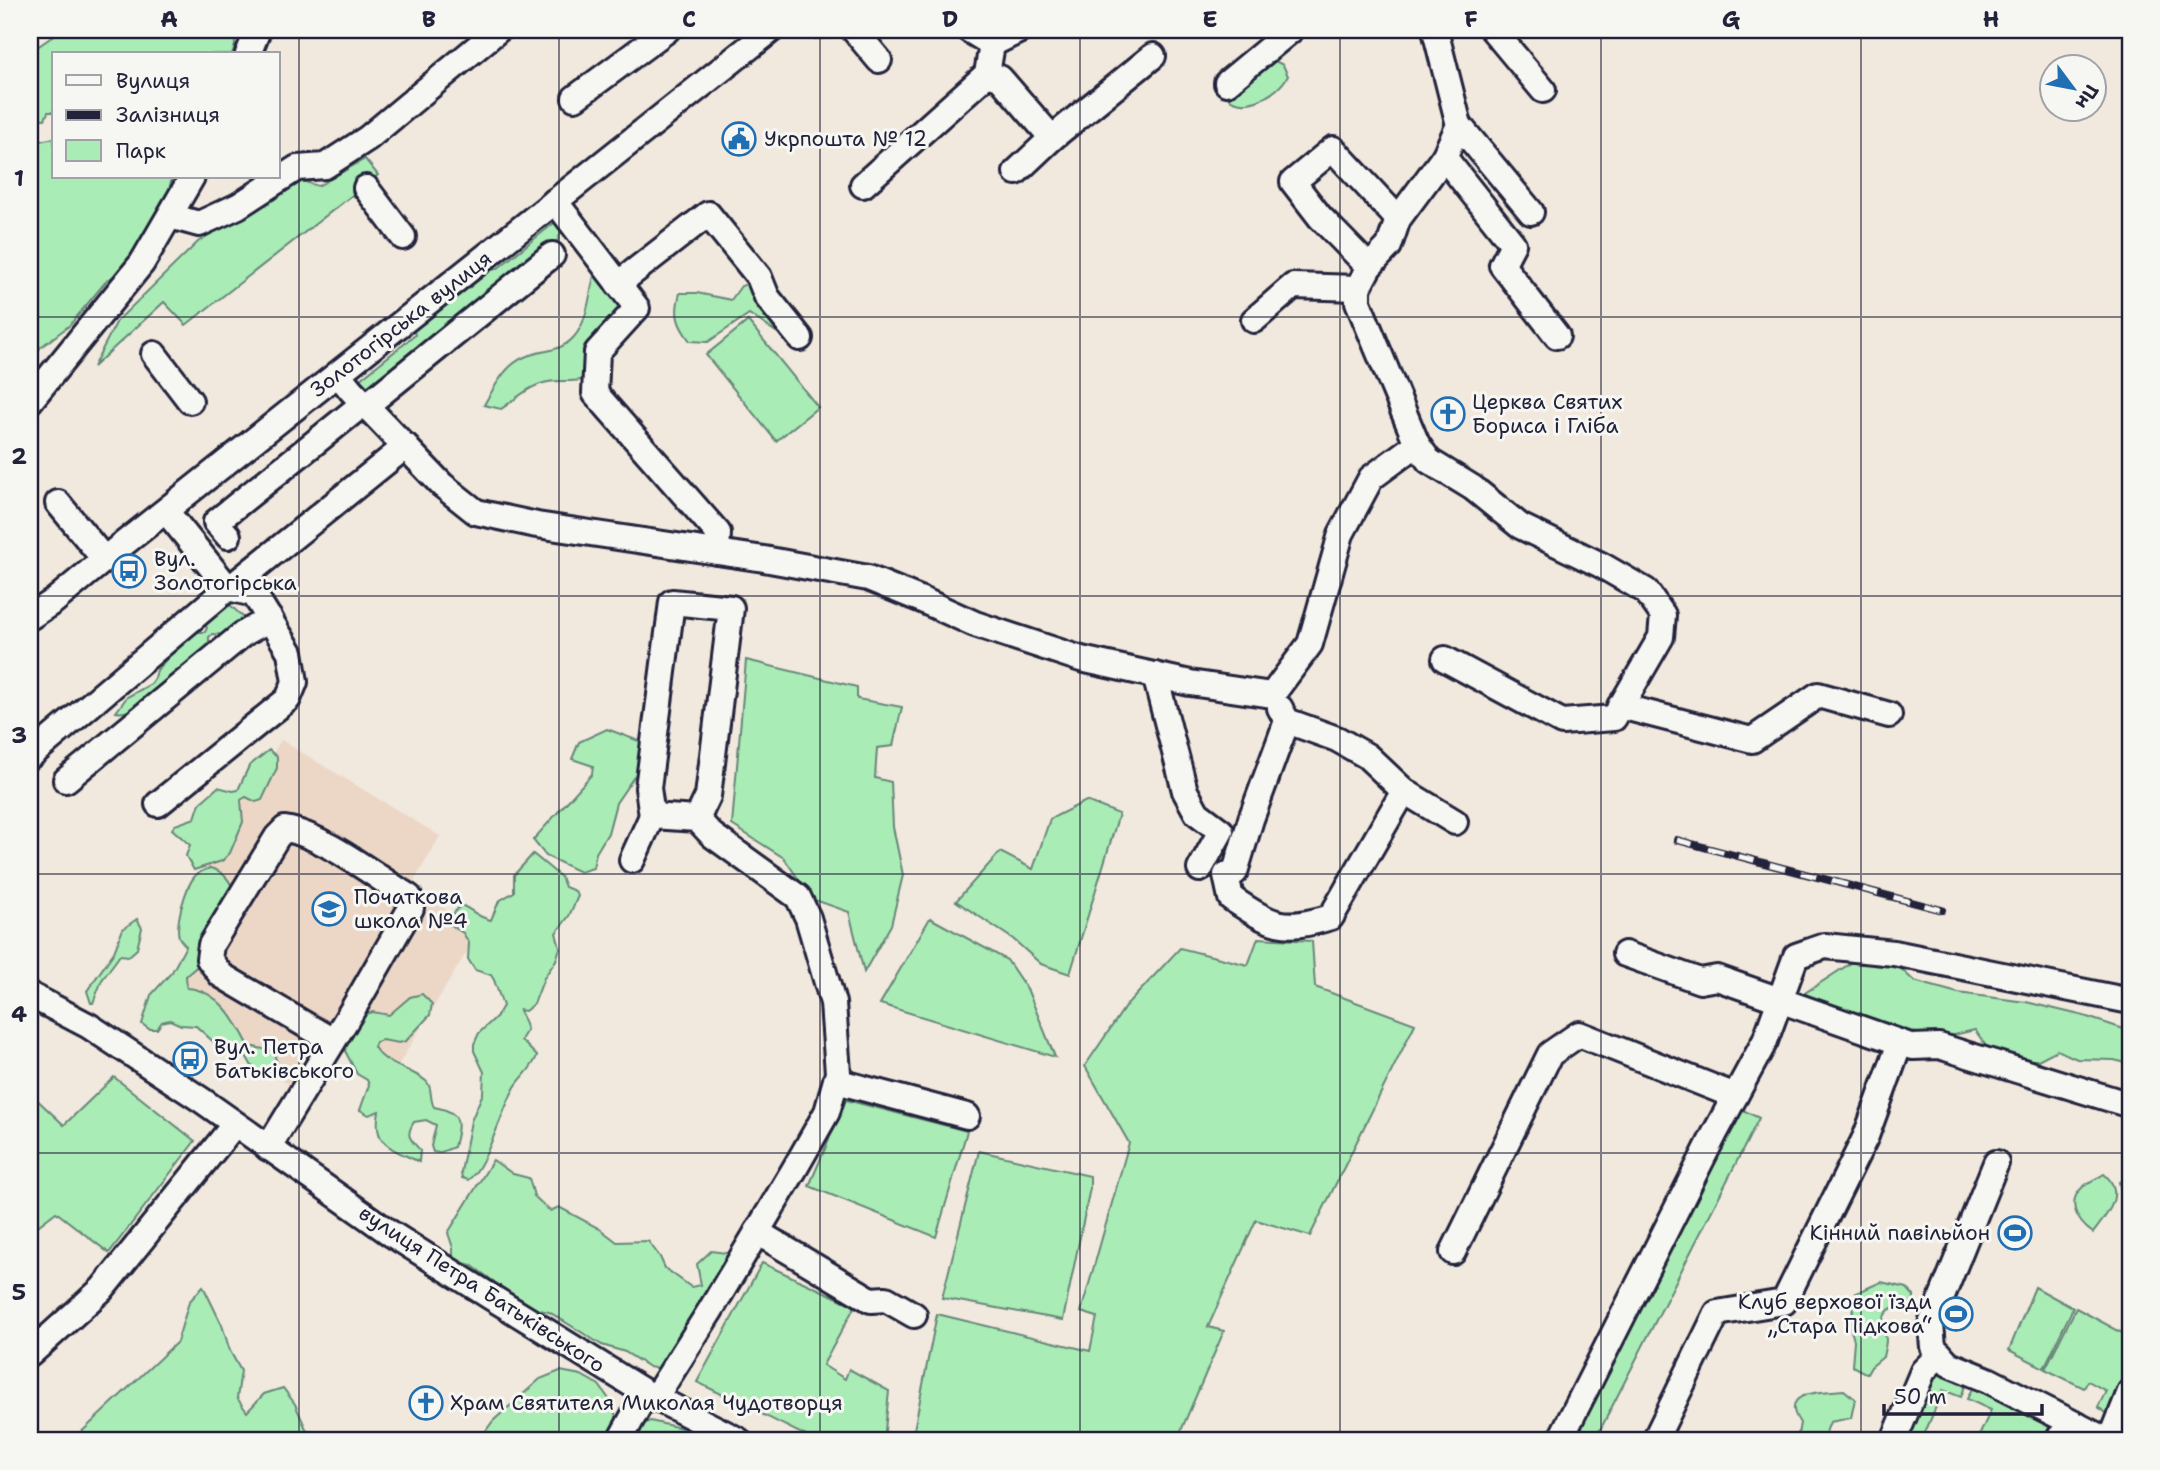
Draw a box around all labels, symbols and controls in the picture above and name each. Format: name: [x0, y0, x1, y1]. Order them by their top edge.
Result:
text: A: [160, 4, 178, 34]
text: B: [422, 4, 436, 34]
text: C: [682, 4, 696, 34]
text: D: [942, 4, 958, 34]
text: E: [1202, 4, 1218, 34]
text: F: [1464, 4, 1478, 34]
text: G: [1722, 4, 1741, 34]
text: H: [1983, 4, 1999, 34]
legend: [52, 52, 280, 178]
north arrow: [2038, 52, 2108, 122]
text: Вулиця: [116, 67, 190, 95]
text: Пн: [2070, 79, 2104, 114]
text: Залізниця: [116, 101, 220, 129]
public building icon: Укрпошта № 12: [720, 120, 758, 158]
place label: Укрпошта № 12: [764, 125, 927, 153]
text: Парк: [116, 137, 166, 165]
text: 1: [14, 163, 24, 193]
street label: Золотогірська вулиця: [305, 244, 497, 404]
place label: Церква Святих Бориса і Гліба: [1472, 388, 1622, 440]
church icon: Церква Святих Бориса і Гліба: [1429, 395, 1467, 433]
text: 2: [11, 441, 27, 471]
place label: Вул. Золотогірська: [154, 545, 297, 597]
bus stop icon: Вул. Золотогірська: [110, 552, 148, 590]
text: 3: [11, 720, 27, 750]
place label: Початкова школа №4: [354, 883, 468, 935]
school or university icon: Початкова школа №4: [310, 890, 348, 928]
text: 4: [11, 999, 27, 1029]
place label: Вул. Петра Батьківського: [214, 1033, 354, 1085]
bus stop icon: Вул. Петра Батьківського: [171, 1040, 209, 1078]
street label: вулиця Петра Батьківського: [354, 1199, 610, 1379]
sports icon: Кінний павільйон: [1996, 1214, 2034, 1252]
place label: Кінний павільйон: [1810, 1219, 1990, 1247]
text: 5: [12, 1277, 26, 1307]
place label: Клуб верхової їзди „Стара Підкова“: [1738, 1288, 1932, 1340]
sports icon: Клуб верхової їзди „Стара Підкова“: [1937, 1295, 1975, 1333]
scale bar: [1884, 1372, 2041, 1416]
text: 50 m: [1894, 1383, 1947, 1411]
church icon: Храм Святителя Миколая Чудотворця: [407, 1384, 445, 1422]
place label: Храм Святителя Миколая Чудотворця: [450, 1389, 843, 1417]

